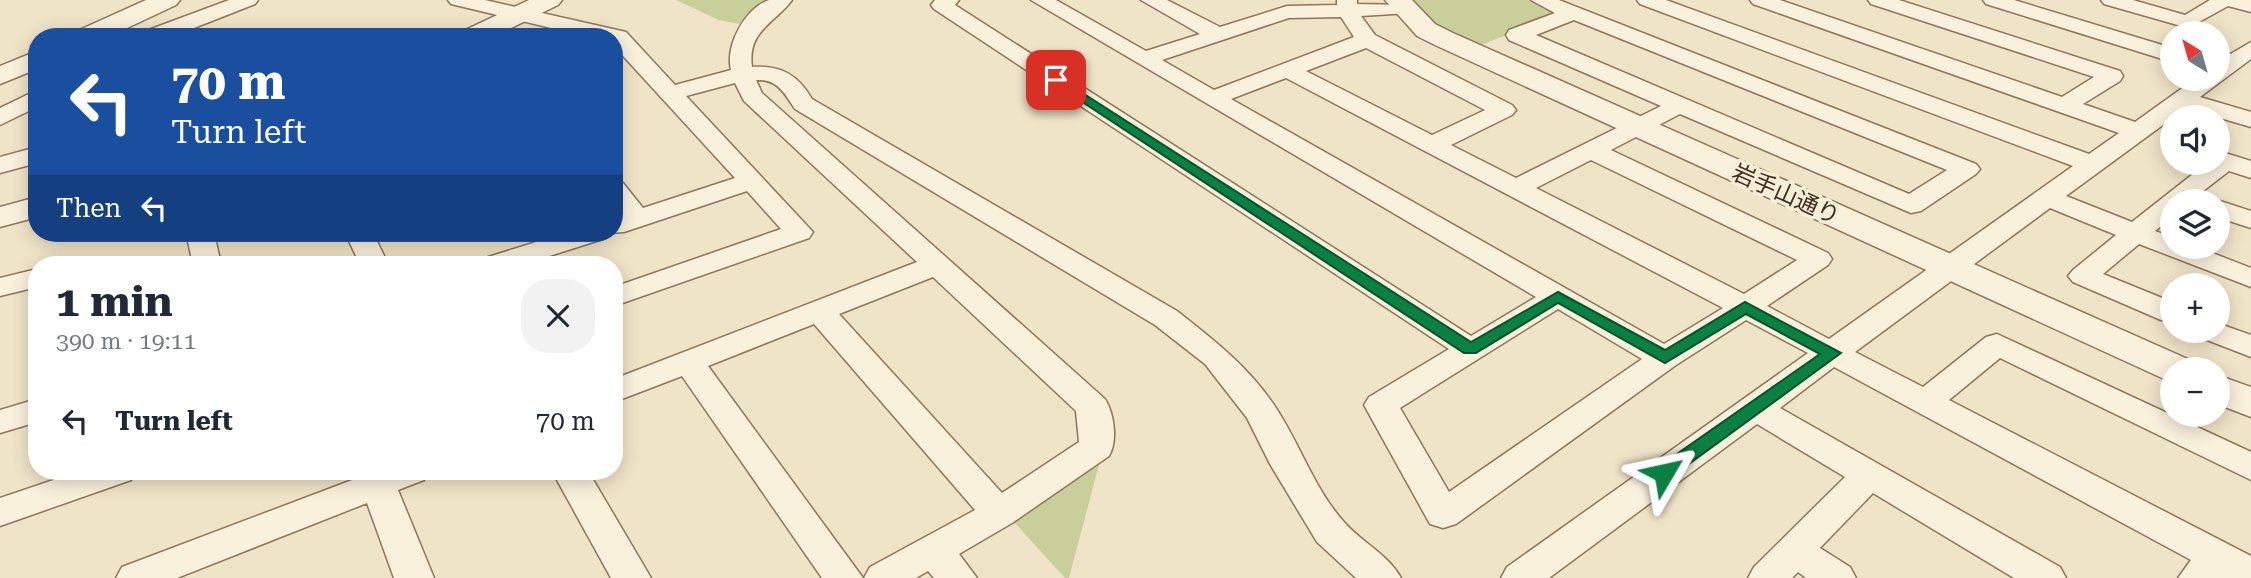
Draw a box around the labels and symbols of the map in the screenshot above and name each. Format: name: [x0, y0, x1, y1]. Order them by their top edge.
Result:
north arrow: [2160, 21, 2230, 91]
pin: [1026, 50, 1086, 110]
street label: 岩手山通り: [1728, 159, 1844, 230]
position arrow: [1627, 436, 1701, 510]

